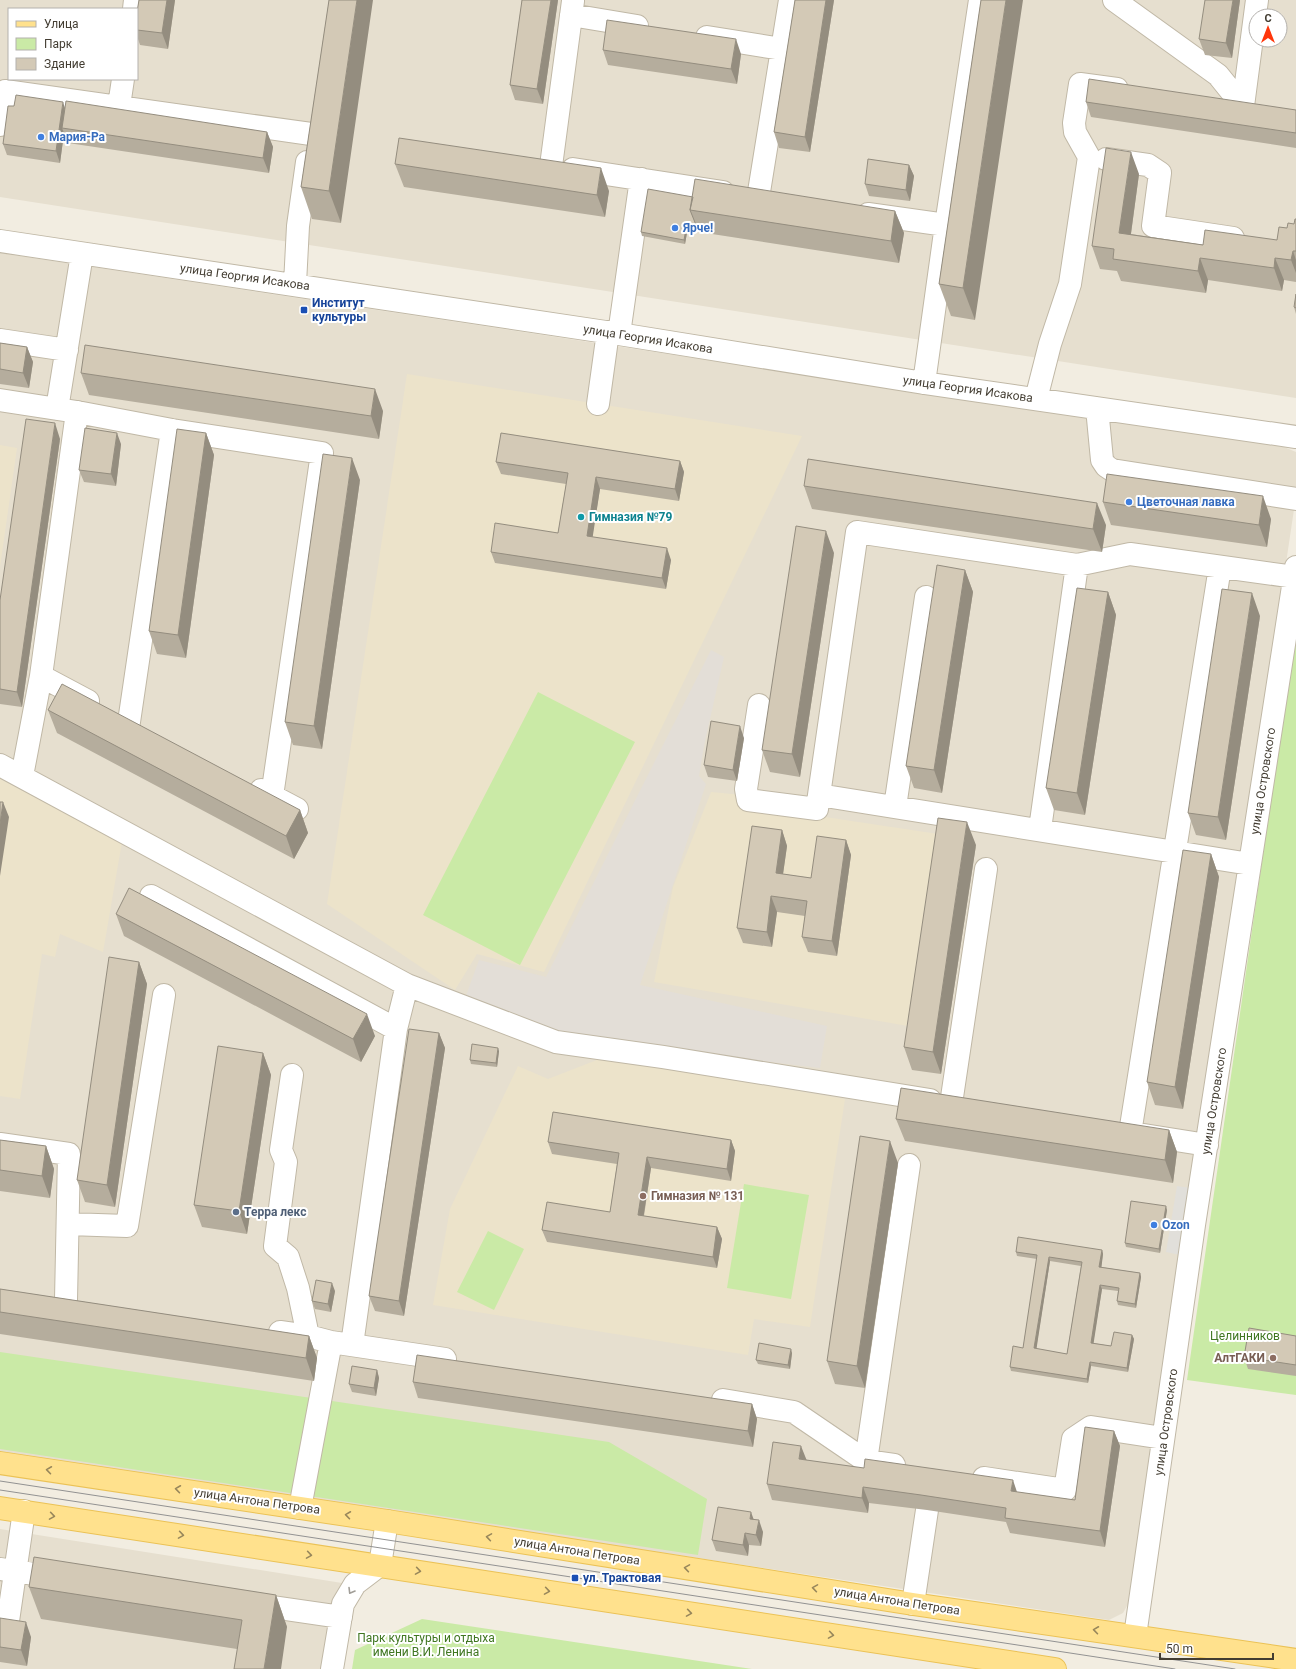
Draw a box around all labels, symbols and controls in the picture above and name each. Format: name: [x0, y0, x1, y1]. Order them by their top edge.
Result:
legend: [8, 8, 138, 80]
north arrow: [1248, 8, 1288, 48]
text: С: [1264, 12, 1272, 25]
text: Улица: [44, 17, 79, 31]
text: Парк: [44, 37, 73, 51]
text: Здание: [44, 57, 85, 71]
place label: Мария-Ра: [49, 130, 106, 144]
marker: Мария-Ра: [36, 132, 46, 142]
place label: Ярче!: [682, 221, 713, 235]
marker: Ярче!: [670, 223, 680, 233]
street label: улица Георгия Исакова: [179, 261, 311, 293]
place label: Институт культуры: [312, 296, 366, 324]
marker: Институт культуры: [299, 305, 309, 315]
street label: улица Георгия Исакова: [582, 322, 714, 356]
street label: улица Георгия Исакова: [902, 373, 1034, 405]
place label: Цветочная лавка: [1137, 495, 1235, 509]
marker: Цветочная лавка: [1124, 497, 1134, 507]
place label: Гимназия №79: [589, 510, 672, 524]
marker: Гимназия №79: [576, 512, 586, 522]
street label: улица Островского: [1248, 726, 1278, 835]
street label: улица Островского: [1199, 1046, 1229, 1155]
place label: Гимназия № 131: [651, 1189, 744, 1203]
marker: Гимназия № 131: [638, 1191, 648, 1201]
place label: Терра лекс: [244, 1205, 306, 1219]
marker: Терра лекс: [231, 1207, 241, 1217]
place label: Ozon: [1162, 1218, 1190, 1232]
marker: Ozon: [1149, 1220, 1159, 1230]
park label: Целинников: [1210, 1329, 1280, 1343]
place label: АлтГАКИ: [1214, 1351, 1265, 1365]
marker: АлтГАКИ: [1268, 1353, 1278, 1363]
street label: улица Островского: [1152, 1367, 1180, 1476]
one-way arrow: [46, 1466, 52, 1475]
street label: улица Антона Петрова: [193, 1485, 321, 1517]
one-way arrow: [175, 1486, 181, 1494]
one-way arrow: [49, 1511, 56, 1520]
one-way arrow: [345, 1511, 351, 1520]
one-way arrow: [178, 1530, 184, 1539]
one-way arrow: [486, 1533, 492, 1542]
street label: улица Антона Петрова: [513, 1534, 641, 1568]
one-way arrow: [306, 1550, 313, 1559]
one-way arrow: [684, 1564, 690, 1573]
one-way arrow: [415, 1566, 421, 1575]
place label: ул. Трактовая: [583, 1571, 661, 1585]
marker: ул. Трактовая: [570, 1573, 580, 1583]
street label: улица Антона Петрова: [833, 1584, 961, 1618]
one-way arrow: [812, 1585, 818, 1593]
one-way arrow: [544, 1586, 550, 1595]
one-way arrow: [348, 1587, 356, 1594]
one-way arrow: [686, 1608, 692, 1617]
one-way arrow: [1093, 1626, 1099, 1635]
one-way arrow: [828, 1630, 834, 1639]
park label: Парк культуры и отдыха имени В.И. Ленина: [357, 1631, 495, 1659]
scale bar: [1160, 1635, 1273, 1661]
text: 50 m: [1166, 1642, 1193, 1656]

